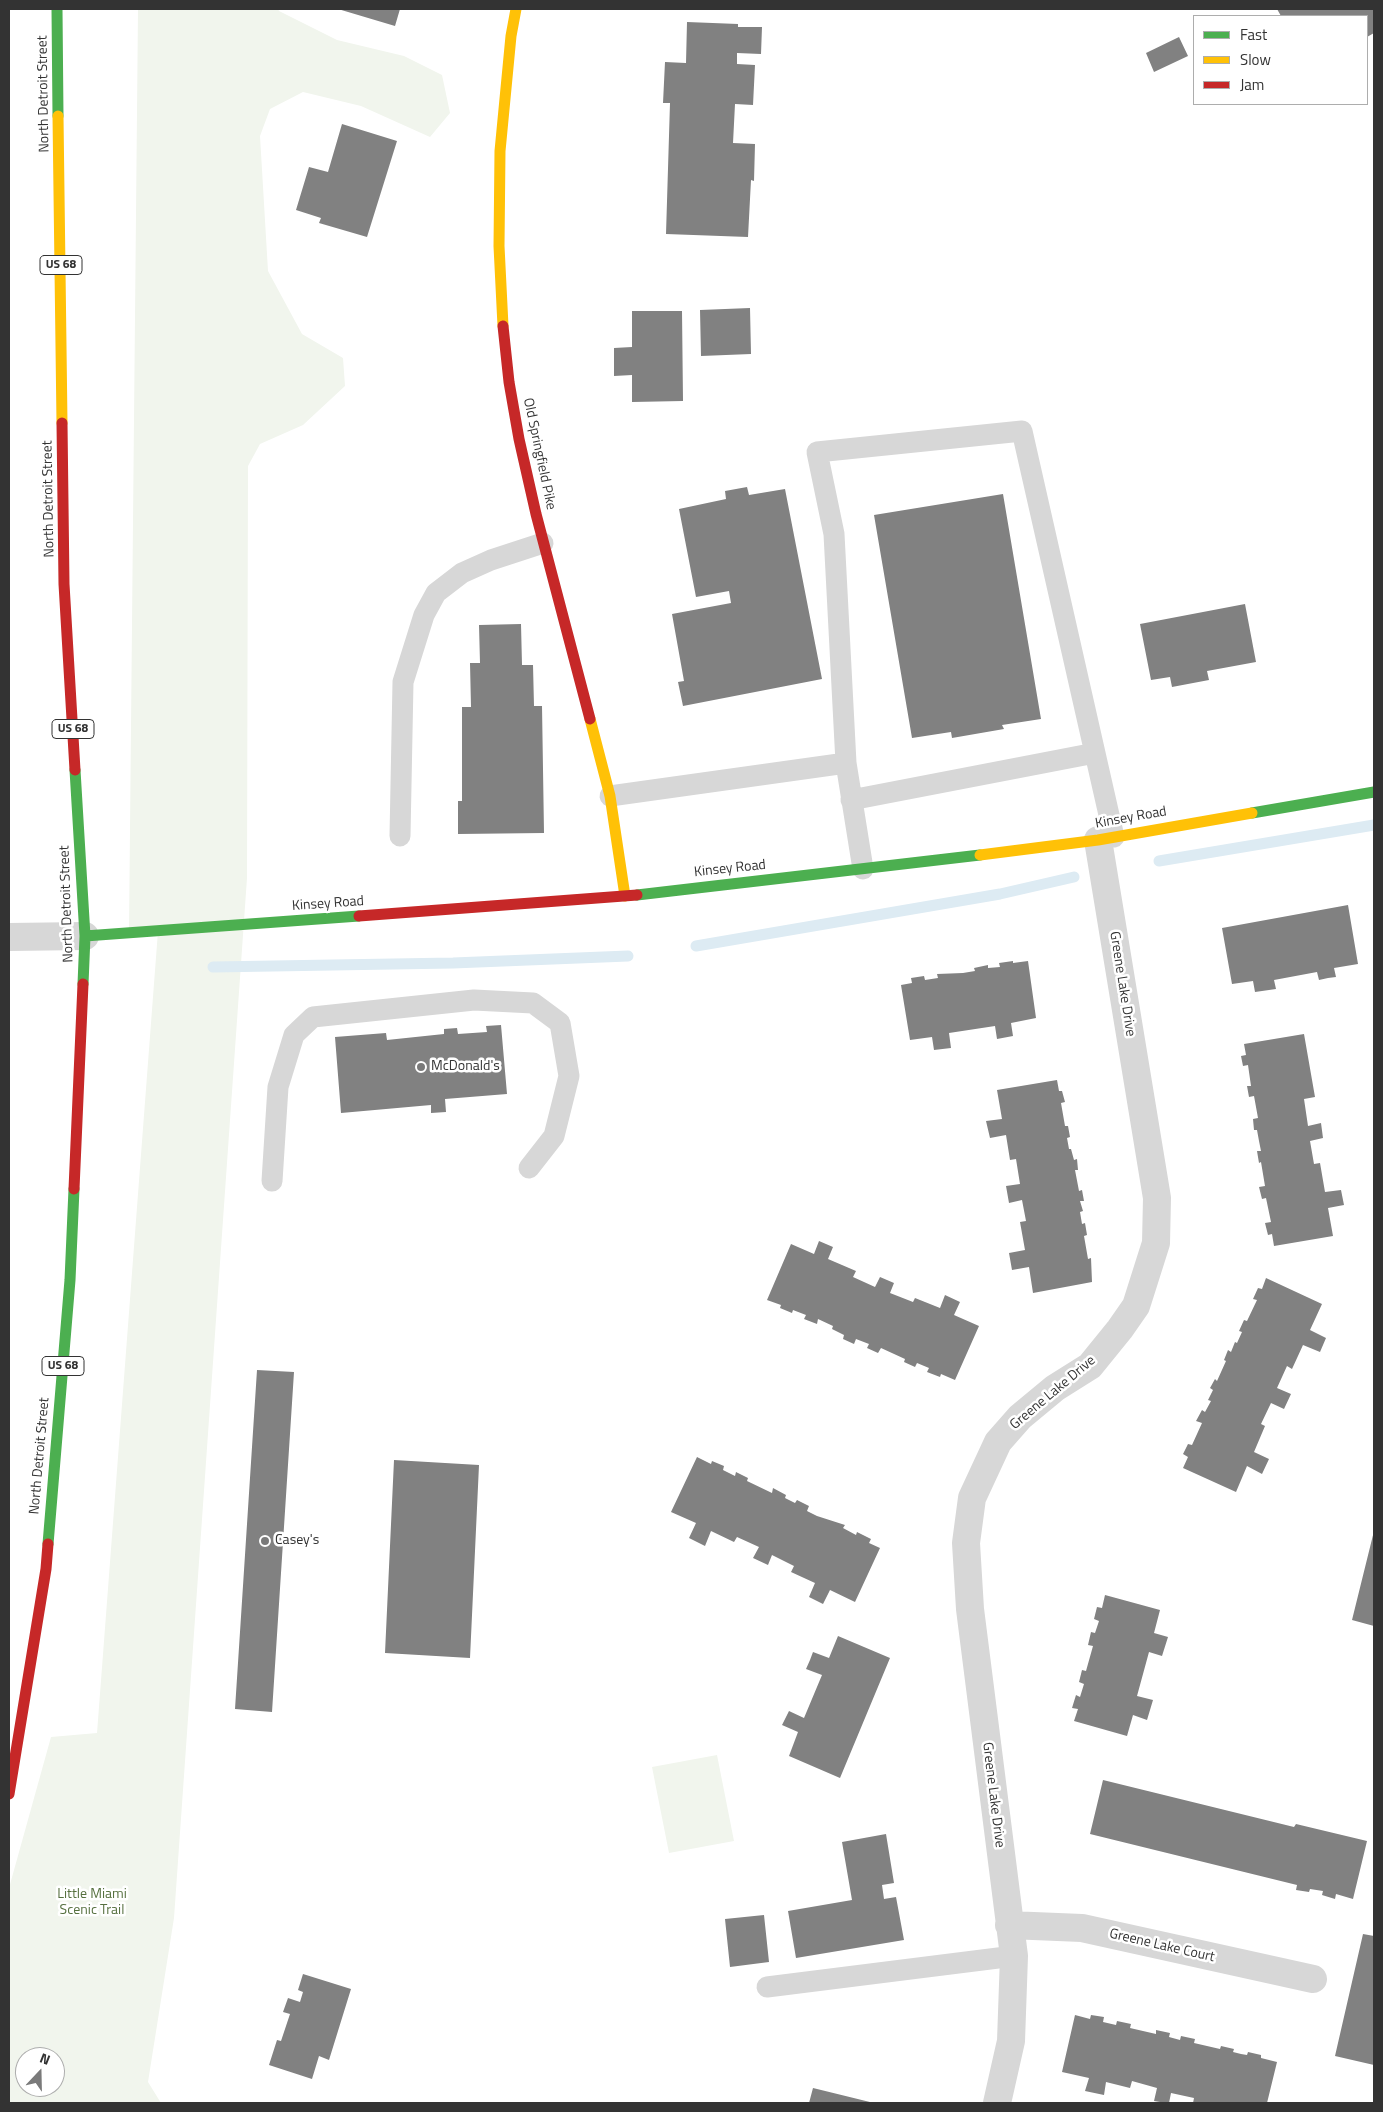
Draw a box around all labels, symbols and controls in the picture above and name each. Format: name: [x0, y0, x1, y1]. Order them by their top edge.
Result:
legend: [1193, 15, 1368, 105]
text: Fast: [1240, 23, 1267, 46]
street label: North Detroit Street: [35, 35, 53, 153]
text: Slow: [1240, 48, 1271, 71]
text: Jam: [1240, 73, 1264, 96]
road number: US 68: [40, 256, 82, 274]
street label: Old Springfield Pike: [519, 396, 559, 512]
street label: North Detroit Street: [40, 440, 58, 558]
road number: US 68: [52, 720, 94, 739]
street label: Kinsey Road: [1094, 803, 1168, 833]
street label: North Detroit Street: [57, 845, 77, 963]
street label: Kinsey Road: [693, 857, 767, 881]
street label: Kinsey Road: [291, 893, 365, 915]
street label: Greene Lake Drive: [1105, 930, 1139, 1038]
place label: McDonald's: [431, 1059, 500, 1075]
marker: McDonald's: [415, 1061, 427, 1073]
street label: Greene Lake Drive: [1007, 1352, 1099, 1434]
road number: US 68: [42, 1356, 84, 1375]
street label: North Detroit Street: [27, 1397, 53, 1515]
place label: Casey's: [275, 1533, 319, 1549]
marker: Casey's: [259, 1535, 271, 1547]
street label: Greene Lake Drive: [978, 1741, 1008, 1849]
park label: Little Miami Scenic Trail: [57, 1887, 127, 1920]
street label: Greene Lake Court: [1108, 1926, 1216, 1966]
north arrow: [15, 2047, 65, 2097]
text: N: [37, 2047, 53, 2070]

